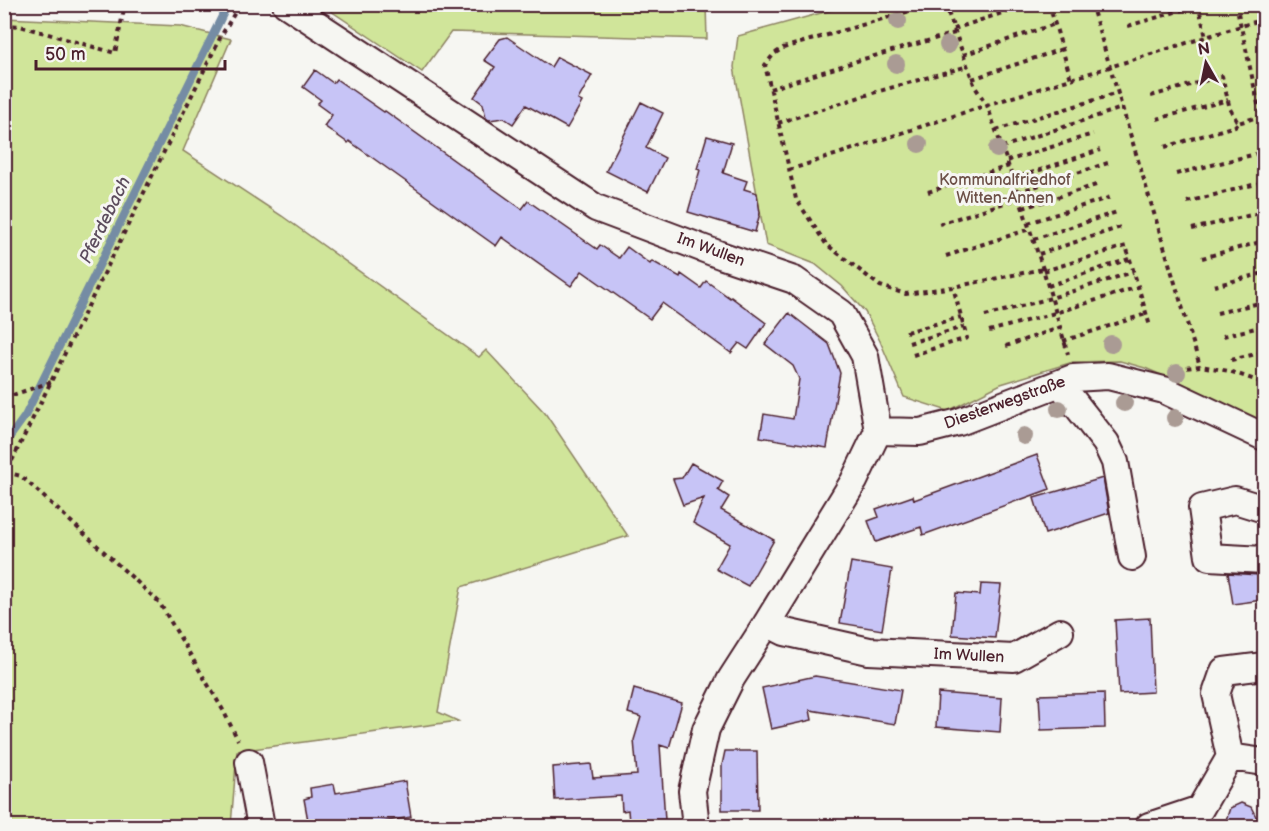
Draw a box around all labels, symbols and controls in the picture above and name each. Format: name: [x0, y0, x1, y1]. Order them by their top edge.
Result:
scale bar: [36, 33, 225, 71]
north arrow: [1176, 33, 1236, 93]
text: N: [1196, 39, 1211, 60]
text: 50 m: [45, 44, 86, 65]
park label: Kommunalfriedhof Witten-Annen: [939, 171, 1071, 208]
water label: Pferdebach: [75, 173, 135, 267]
street label: Im Wullen: [675, 229, 747, 271]
street label: Diesterwegstraße: [942, 372, 1069, 434]
street label: Im Wullen: [933, 645, 1005, 667]

